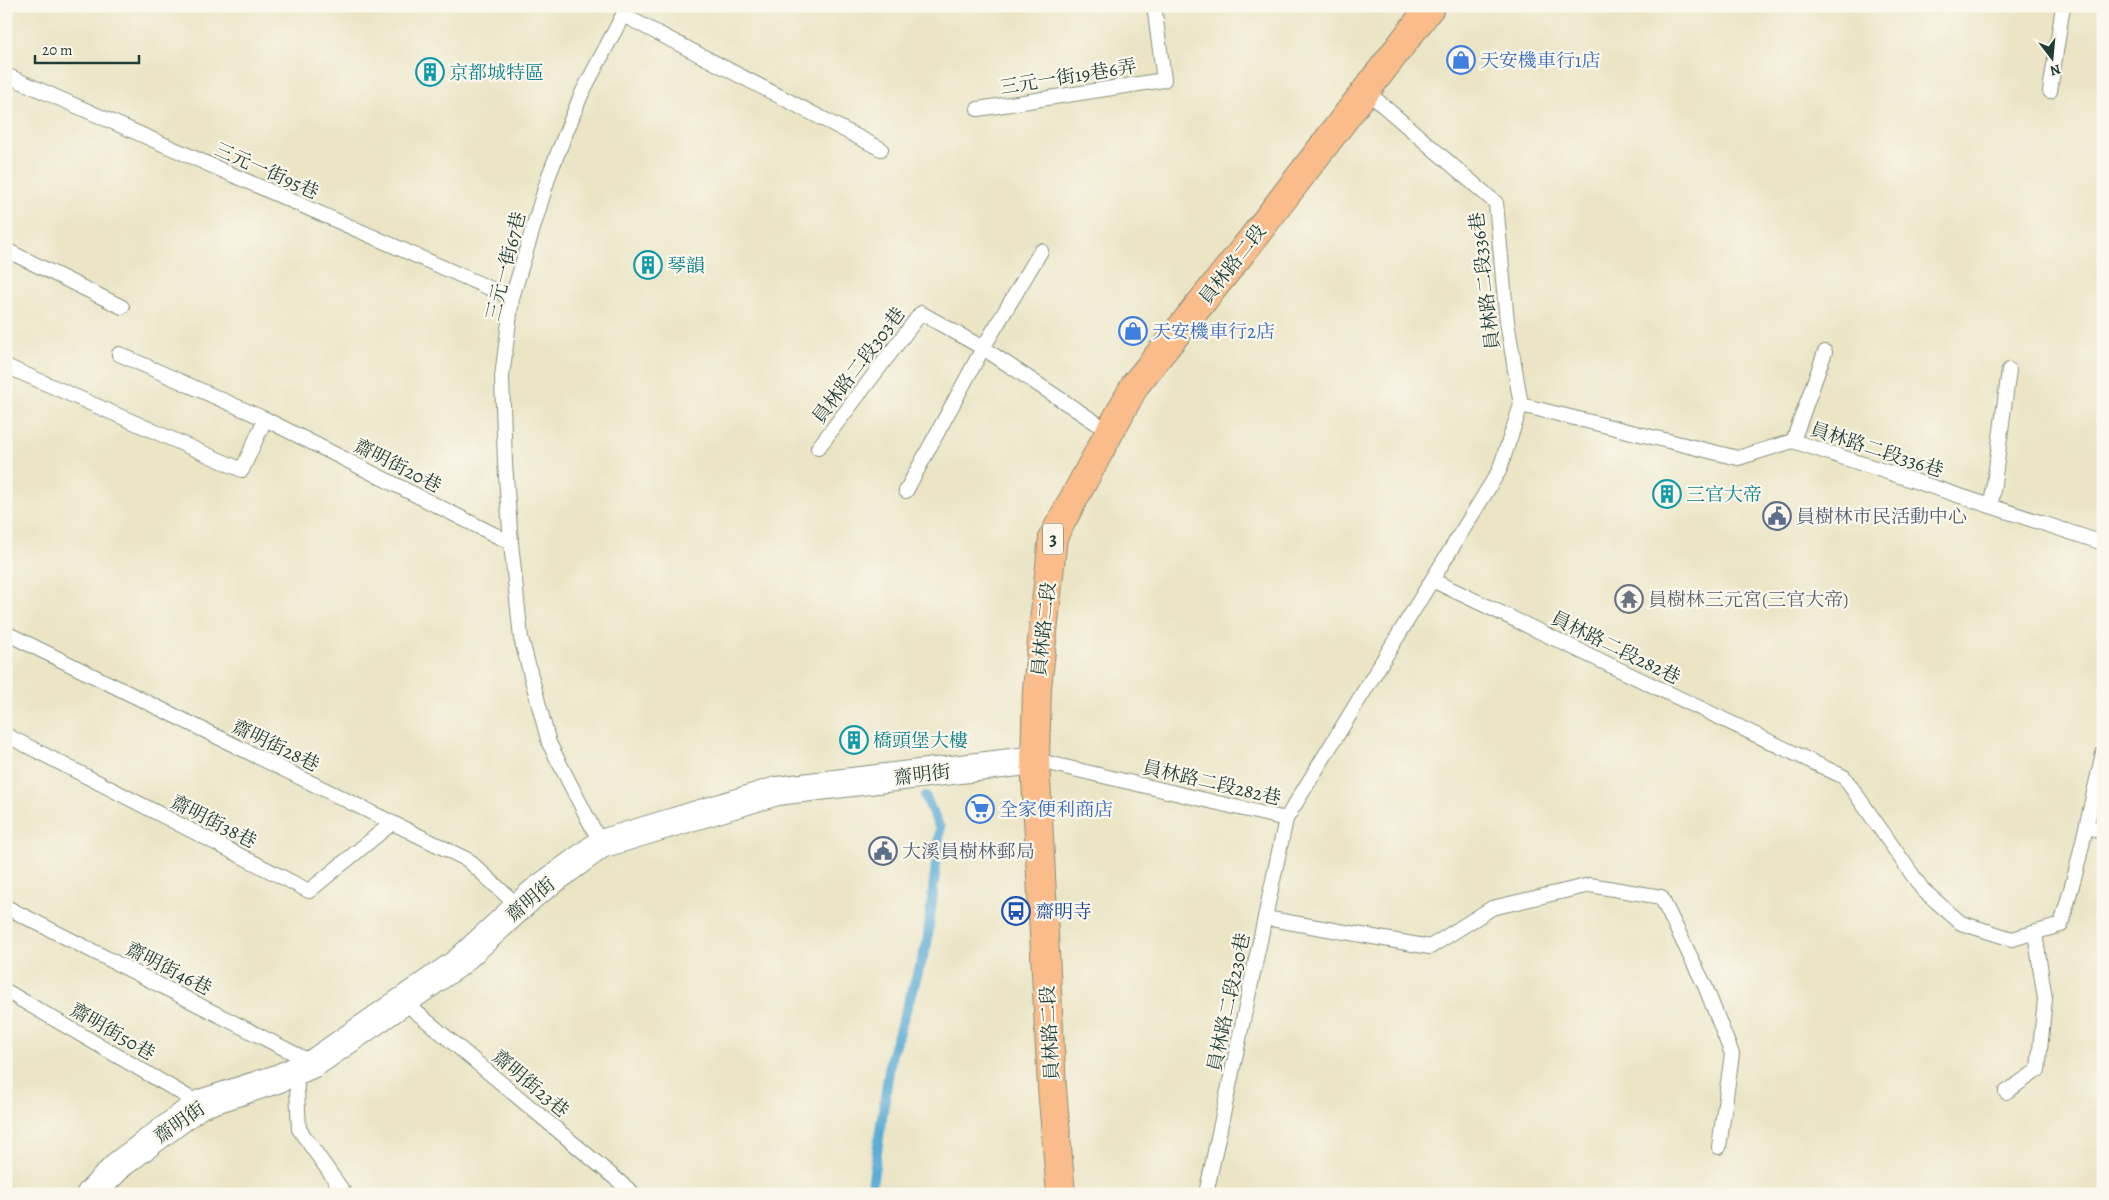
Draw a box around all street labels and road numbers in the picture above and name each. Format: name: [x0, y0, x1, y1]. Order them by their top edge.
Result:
street label: 三元一街19巷6弄: [998, 53, 1138, 101]
street label: 三元一街95巷: [210, 136, 323, 206]
street label: 三元一街67巷: [480, 209, 532, 324]
street label: 員林路二段336巷: [1464, 211, 1506, 351]
street label: 員林路二段: [1193, 219, 1272, 310]
street label: 員林路二段303巷: [806, 302, 911, 429]
street label: 員林路二段336巷: [1807, 416, 1947, 484]
street label: 齋明街20巷: [349, 433, 446, 499]
road number: 3: [1043, 524, 1063, 554]
street label: 員林路二段: [1026, 580, 1062, 678]
street label: 員林路二段282巷: [1546, 605, 1685, 691]
street label: 齋明街28巷: [228, 714, 324, 778]
street label: 員林路二段282巷: [1140, 754, 1284, 812]
street label: 齋明街: [892, 759, 952, 791]
street label: 齋明街38巷: [166, 789, 261, 855]
street label: 齋明街: [500, 871, 561, 928]
street label: 員林路二段230巷: [1202, 931, 1256, 1074]
street label: 齋明街46巷: [121, 936, 216, 1002]
street label: 員林路二段: [1035, 985, 1065, 1081]
street label: 齋明街50巷: [65, 997, 160, 1067]
street label: 齋明街23巷: [486, 1044, 574, 1124]
street label: 齋明街: [149, 1096, 210, 1150]

